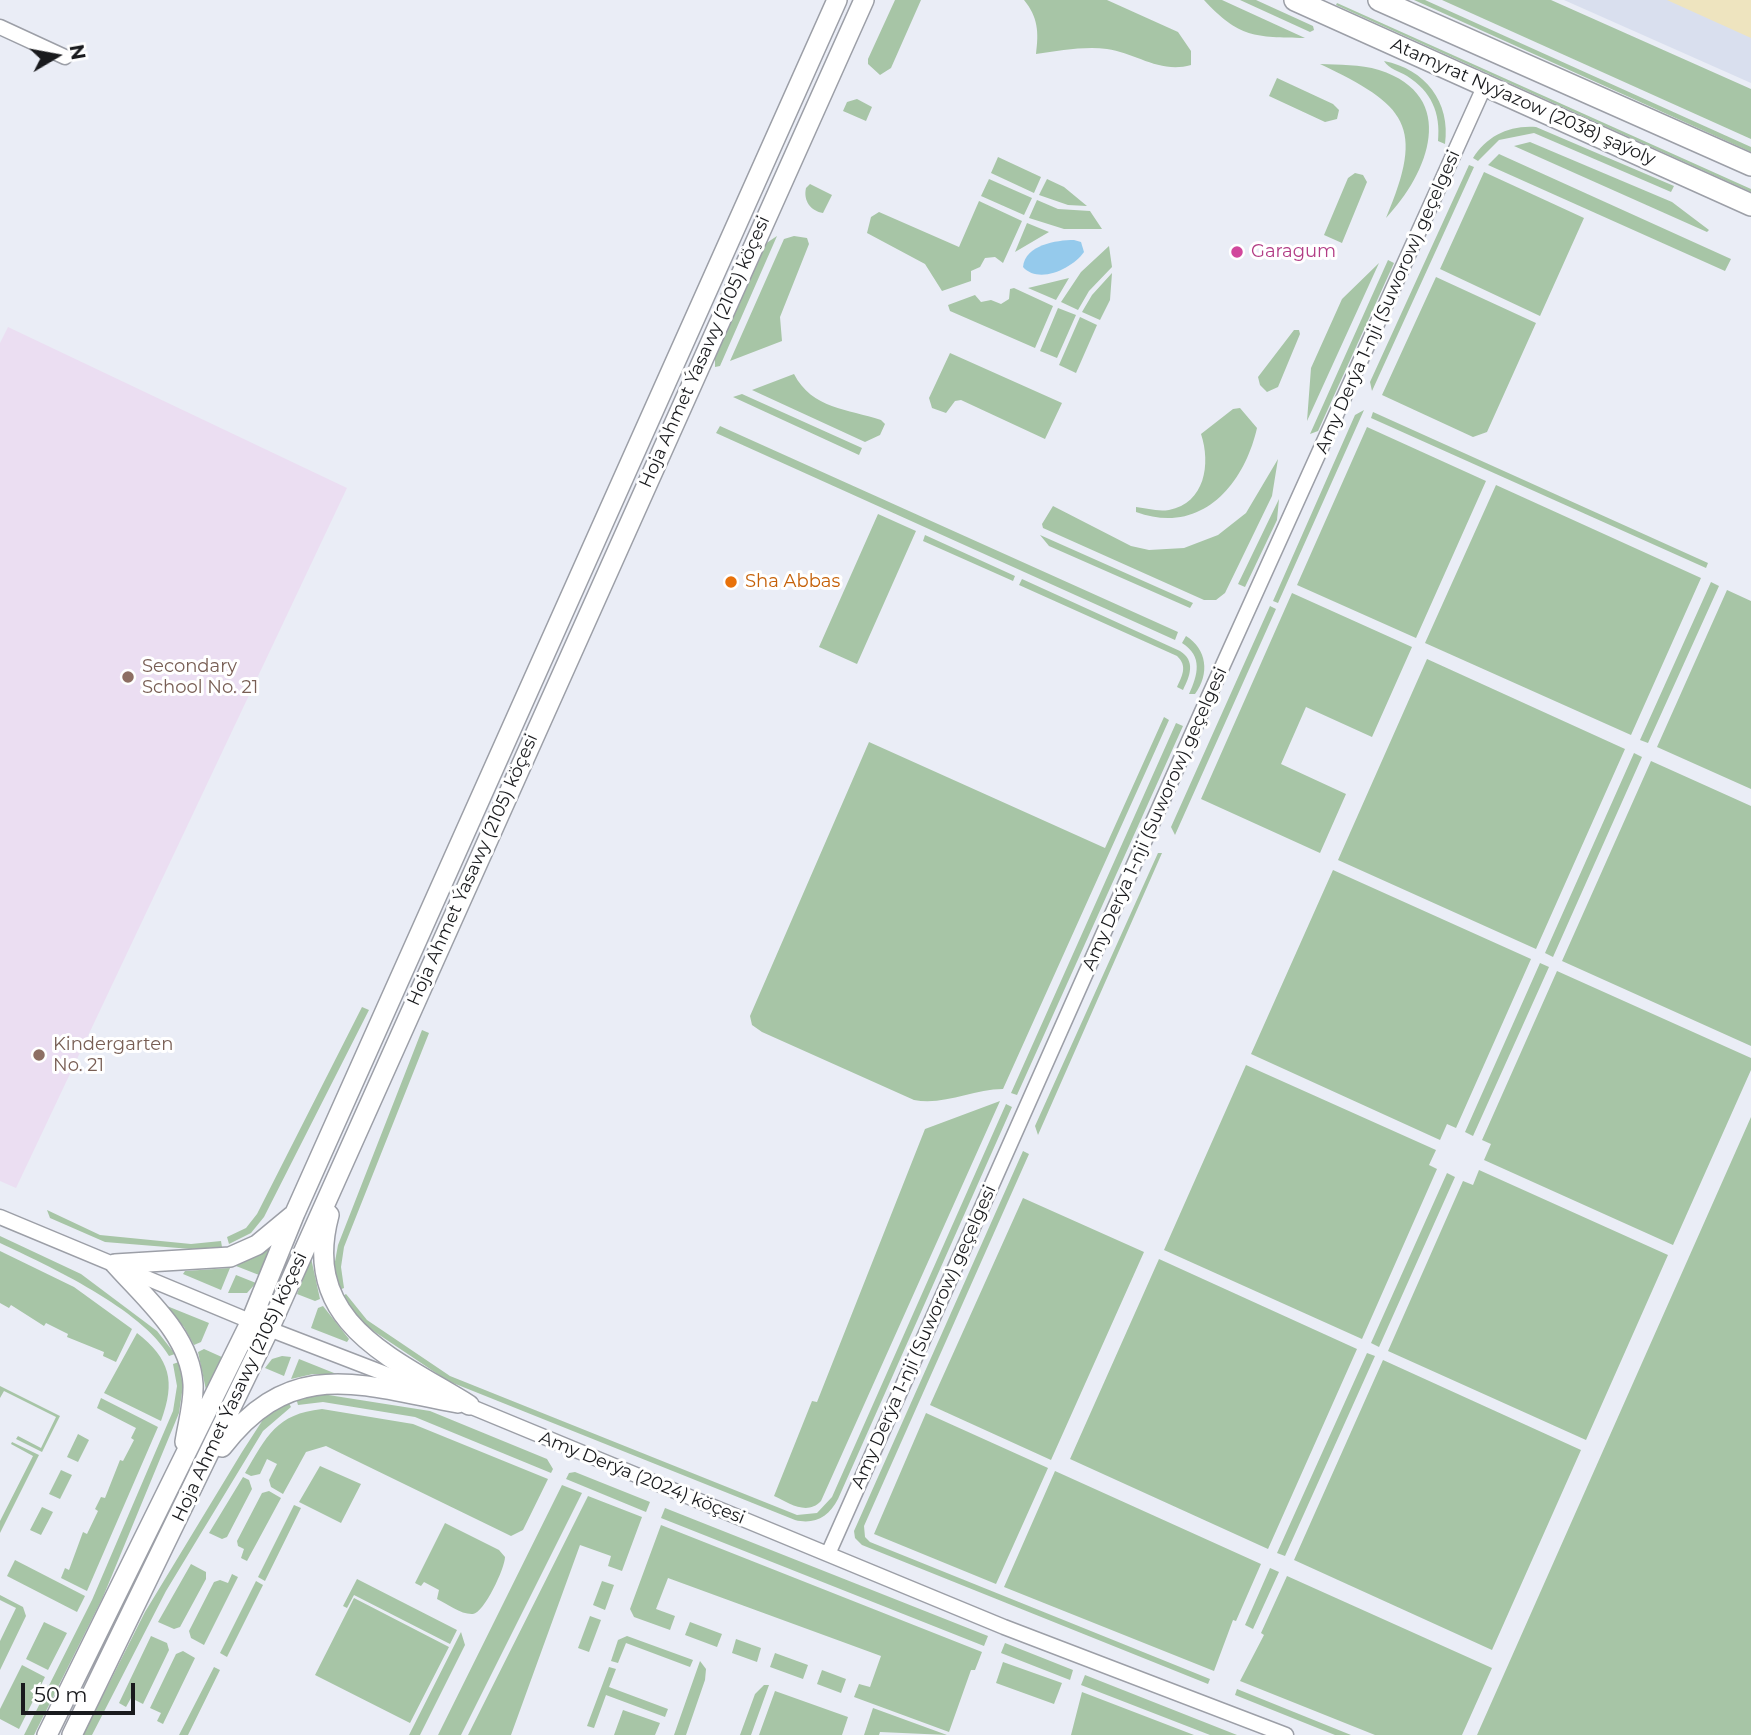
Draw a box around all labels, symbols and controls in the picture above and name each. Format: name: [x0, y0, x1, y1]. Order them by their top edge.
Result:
north arrow: [21, 21, 91, 91]
street label: Atamyrat Nyýazow (2038) şaýoly: [1387, 34, 1659, 170]
text: N: [65, 43, 90, 62]
street label: Amy Derýa 1-nji (Suworow) geçelgesi: [1311, 147, 1465, 457]
street label: Hoja Ahmet Ýasawy (2105) köçesi: [635, 213, 775, 491]
place label: Garagum: [1251, 241, 1336, 263]
marker: Garagum: [1229, 244, 1245, 260]
place label: Sha Abbas: [745, 571, 840, 593]
marker: Sha Abbas: [723, 574, 739, 590]
place label: Secondary School No. 21: [142, 656, 258, 698]
street label: Amy Derýa 1-nji (Suworow) geçelgesi: [1078, 664, 1232, 974]
marker: Secondary School No. 21: [120, 669, 136, 685]
street label: Hoja Ahmet Ýasawy (2105) köçesi: [403, 731, 543, 1009]
place label: Kindergarten No. 21: [53, 1034, 173, 1076]
marker: Kindergarten No. 21: [31, 1047, 47, 1063]
street label: Amy Derýa 1-nji (Suworow) geçelgesi: [847, 1182, 1001, 1492]
street label: Hoja Ahmet Ýasawy (2105) köçesi: [168, 1249, 312, 1525]
street label: Amy Derýa (2024) köçesi: [536, 1427, 748, 1529]
scale bar: [24, 1668, 138, 1712]
text: 50 m: [34, 1682, 88, 1707]

